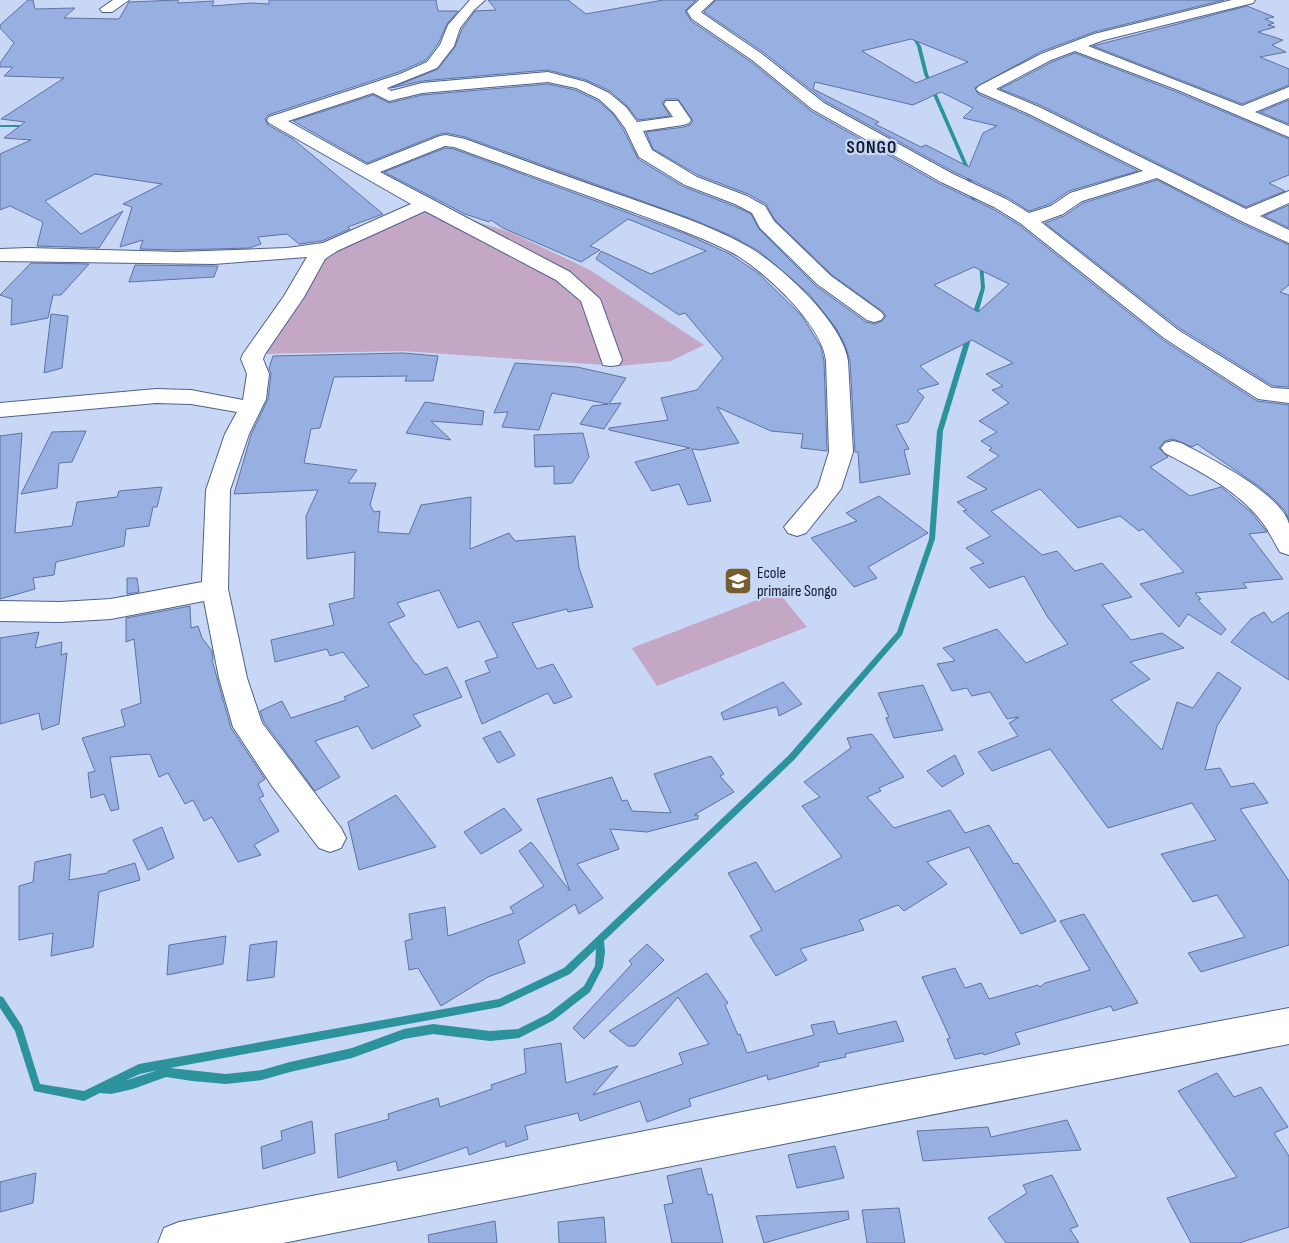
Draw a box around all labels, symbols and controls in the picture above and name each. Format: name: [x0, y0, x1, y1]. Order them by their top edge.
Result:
district label: SONGO: [847, 137, 897, 158]
place label: Ecole primaire Songo: [757, 564, 837, 601]
school or university icon: Ecole primaire Songo: [723, 566, 753, 596]

